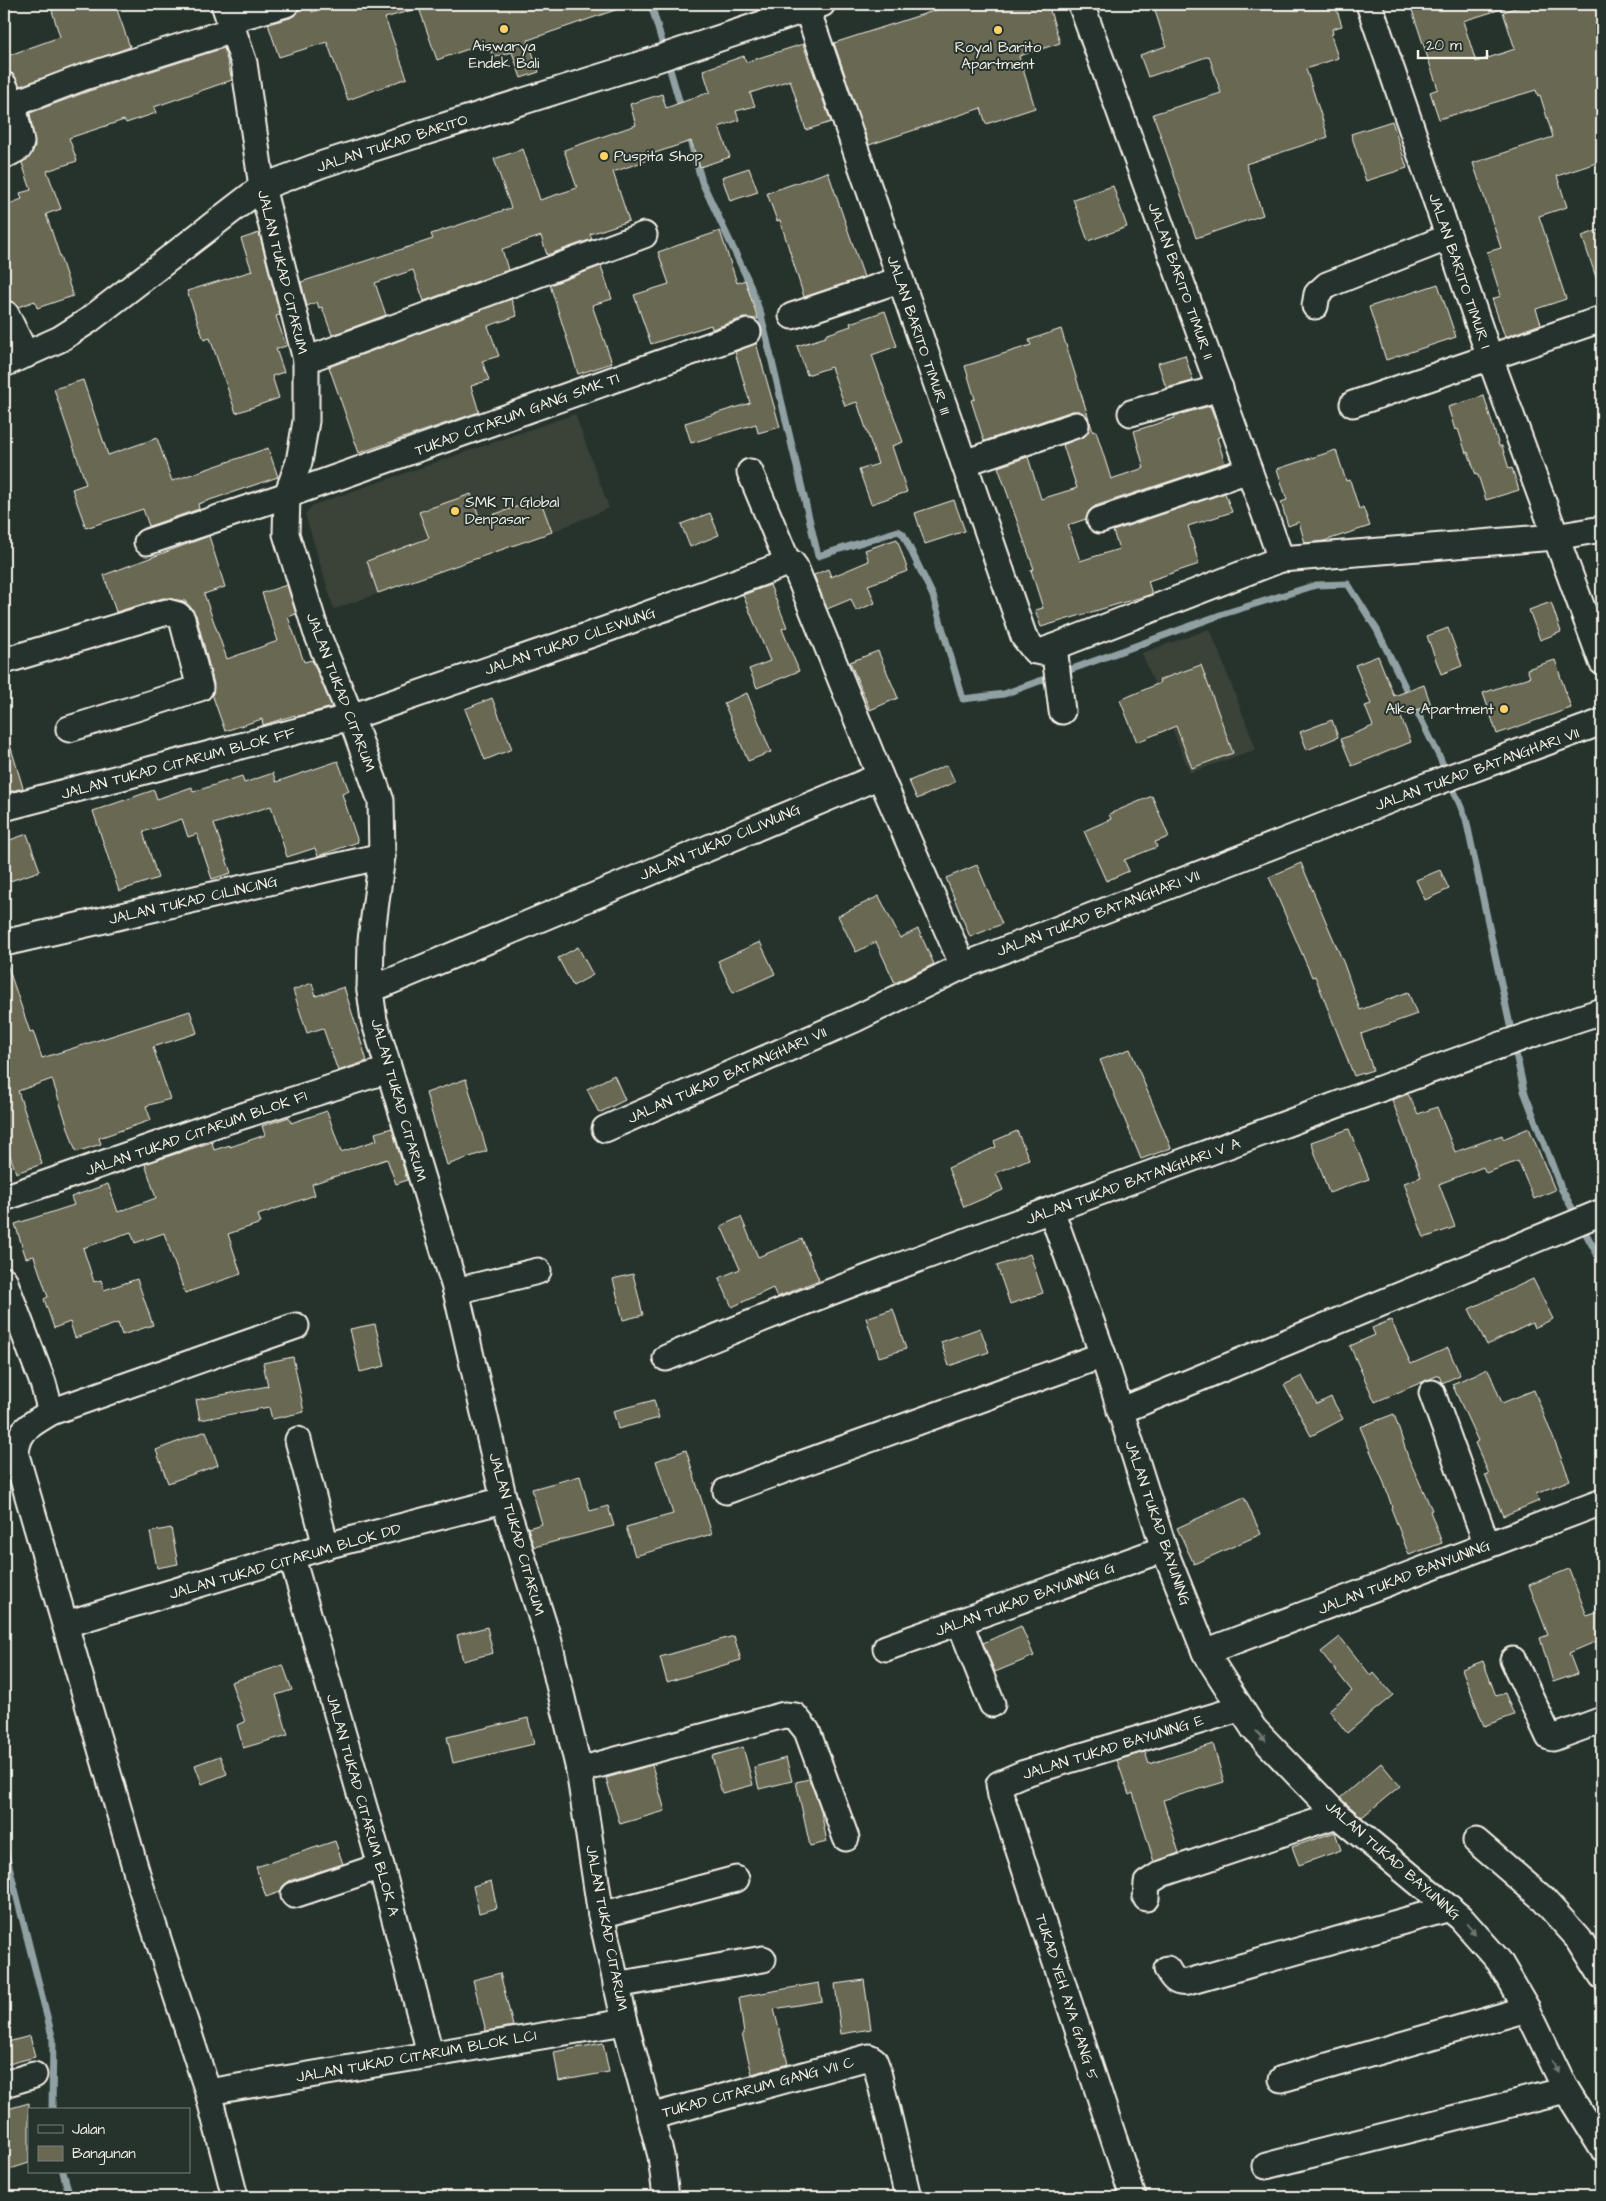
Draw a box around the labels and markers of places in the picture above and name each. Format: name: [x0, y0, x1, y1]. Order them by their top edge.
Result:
marker: Aiswarya Endek Bali: [498, 23, 510, 35]
marker: Royal Barito Apartment: [992, 24, 1004, 36]
place label: Aiswarya Endek Bali: [469, 36, 540, 74]
place label: Royal Barito Apartment: [955, 37, 1042, 75]
place label: Puspita Shop: [614, 146, 703, 167]
marker: Puspita Shop: [598, 150, 610, 162]
place label: SMK TI Global Denpasar: [465, 492, 559, 530]
marker: SMK TI Global Denpasar: [449, 505, 461, 517]
place label: Alke Apartment: [1385, 699, 1494, 720]
marker: Alke Apartment: [1498, 703, 1510, 715]

